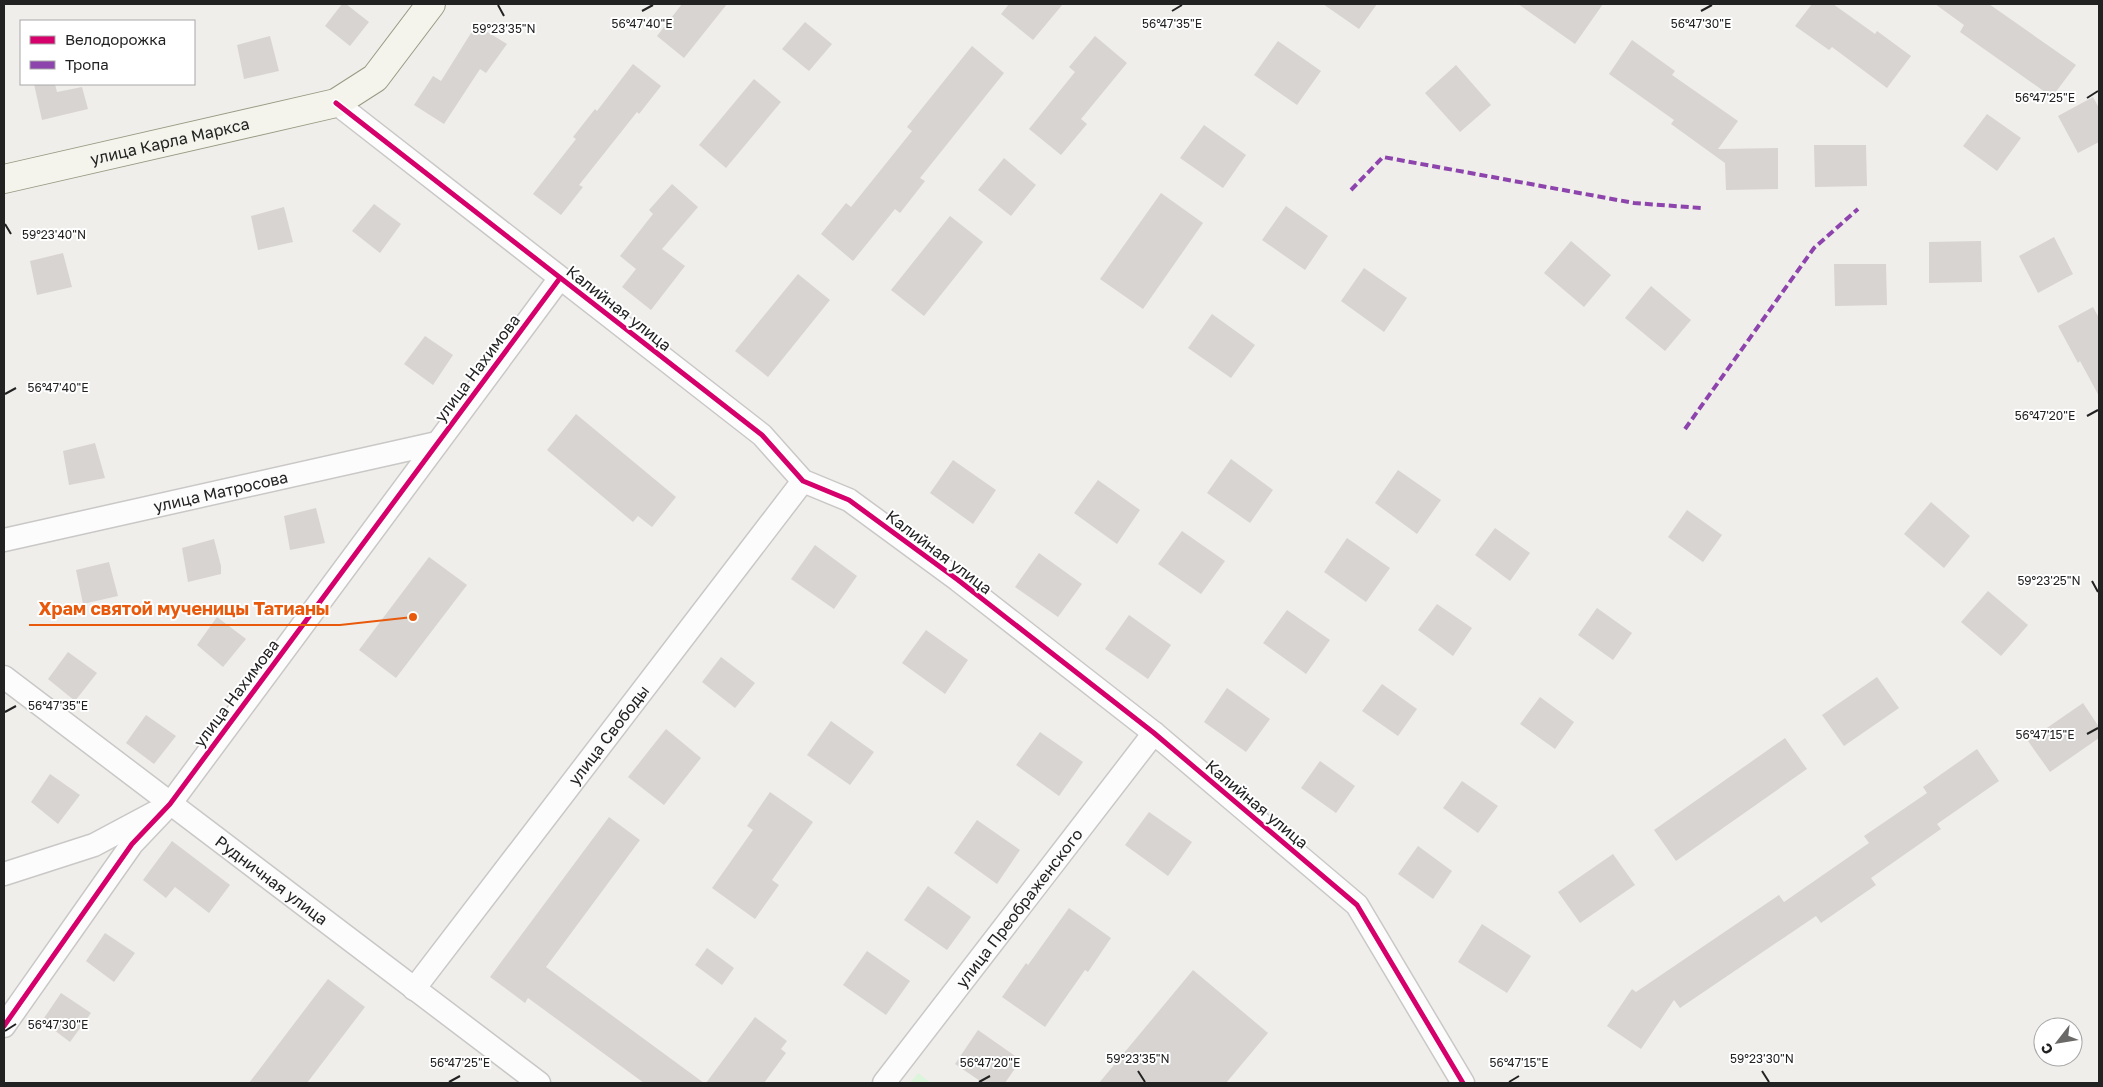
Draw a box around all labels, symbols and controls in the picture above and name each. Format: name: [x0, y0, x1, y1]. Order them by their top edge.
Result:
text: 56°47'40"E: [612, 16, 672, 31]
text: 56°47'35"E: [1142, 16, 1202, 31]
text: 56°47'30"E: [1671, 16, 1731, 31]
legend: [20, 20, 195, 85]
text: 59°23'35"N: [472, 21, 536, 36]
text: Велодорожка: [65, 30, 166, 48]
text: Тропа: [65, 55, 109, 73]
text: 56°47'25"E: [2015, 90, 2075, 105]
street label: улица Карла Маркса: [88, 113, 251, 169]
text: 59°23'40"N: [22, 227, 86, 242]
street label: Калийная улица: [563, 261, 675, 355]
street label: улица Нахимова: [430, 310, 524, 426]
text: 56°47'40"E: [28, 380, 88, 395]
text: 56°47'20"E: [2015, 408, 2075, 423]
street label: улица Матросова: [151, 467, 290, 516]
street label: Калийная улица: [882, 506, 996, 598]
text: 59°23'25"N: [2017, 573, 2081, 588]
callout: Храм святой мученицы Татианы: [29, 592, 340, 625]
text: Храм святой мученицы Татианы: [38, 597, 330, 619]
street label: улица Нахимова: [189, 635, 283, 751]
street label: улица Свободы: [564, 681, 653, 789]
text: 56°47'35"E: [28, 698, 88, 713]
text: 56°47'15"E: [2016, 727, 2074, 742]
street label: Калийная улица: [1202, 755, 1312, 853]
street label: улица Преображенского: [951, 824, 1087, 992]
street label: Рудничная улица: [211, 831, 332, 929]
text: 56°47'30"E: [28, 1017, 88, 1032]
north arrow: [2033, 1017, 2083, 1067]
text: С: [2037, 1040, 2056, 1058]
text: 59°23'35"N: [1106, 1051, 1170, 1066]
text: 59°23'30"N: [1730, 1051, 1794, 1066]
text: 56°47'25"E: [430, 1055, 490, 1070]
text: 56°47'20"E: [960, 1055, 1020, 1070]
text: 56°47'15"E: [1490, 1055, 1548, 1070]

